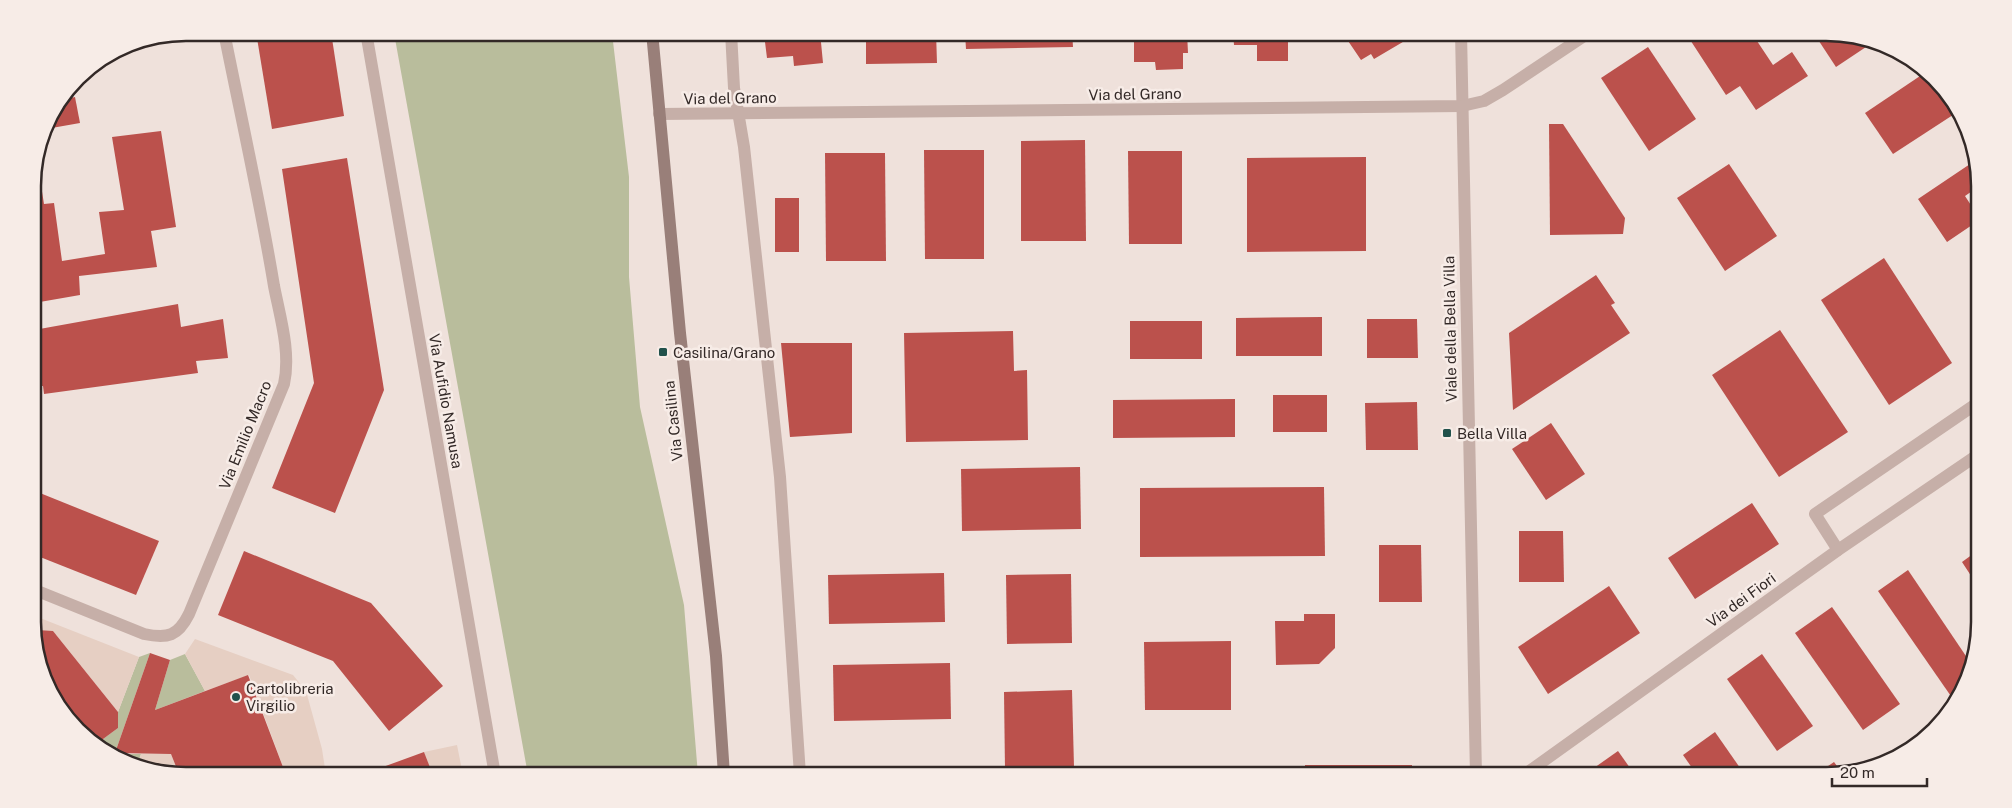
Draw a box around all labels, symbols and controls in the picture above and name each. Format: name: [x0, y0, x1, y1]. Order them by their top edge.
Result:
street label: Via del Grano: [1088, 85, 1182, 103]
street label: Via del Grano: [683, 89, 777, 107]
street label: Viale della Bella Villa: [1440, 256, 1460, 402]
street label: Via Aufidio Namusa: [426, 332, 466, 470]
place label: Casilina/Grano: [673, 344, 775, 361]
marker: Casilina/Grano: [657, 346, 669, 358]
street label: Via Emilio Macro: [215, 378, 275, 492]
street label: Via Casilina: [660, 380, 686, 462]
place label: Bella Villa: [1457, 425, 1527, 442]
marker: Bella Villa: [1441, 427, 1453, 439]
street label: Via dei Fiori: [1703, 569, 1779, 631]
place label: Cartolibreria Virgilio: [246, 680, 334, 714]
marker: Cartolibreria Virgilio: [230, 691, 242, 703]
scale bar: [1832, 756, 1927, 788]
text: 20 m: [1840, 764, 1875, 781]

